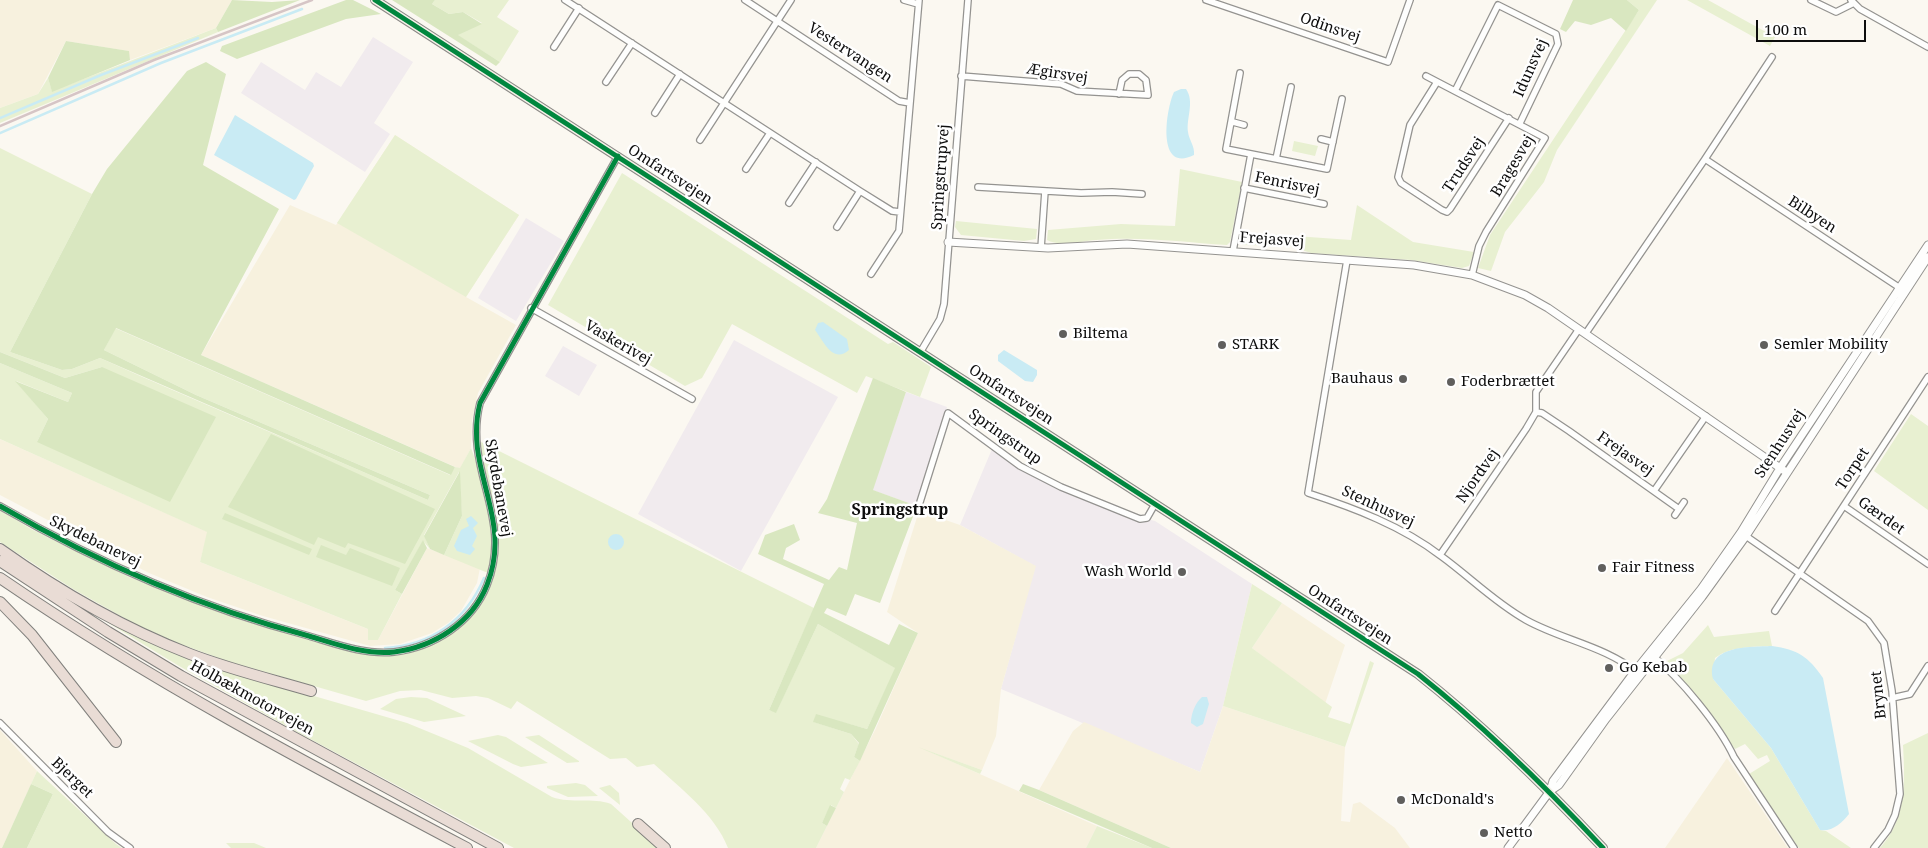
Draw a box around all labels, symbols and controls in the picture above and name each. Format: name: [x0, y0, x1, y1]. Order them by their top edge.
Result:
street label: Odinsvej: [1297, 9, 1363, 47]
scale bar: [1758, 10, 1868, 42]
street label: Vestervangen: [804, 19, 896, 87]
text: 100 m: [1764, 19, 1807, 39]
street label: Idunsvej: [1510, 36, 1552, 100]
street label: Ægirsvej: [1025, 60, 1089, 88]
street label: Springstrupvej: [928, 123, 954, 231]
street label: Bragesvej: [1487, 132, 1539, 200]
street label: Trudsvej: [1439, 134, 1489, 196]
street label: Omfartsvejen: [624, 141, 716, 209]
street label: Fenrisvej: [1253, 168, 1321, 200]
street label: Bilbyen: [1784, 193, 1840, 237]
street label: Frejasvej: [1239, 229, 1305, 251]
street label: Vaskerivej: [581, 317, 655, 369]
place label: Biltema: [1073, 325, 1128, 343]
marker: Biltema: [1057, 328, 1069, 340]
place label: STARK: [1232, 336, 1279, 354]
place label: Semler Mobility: [1774, 336, 1888, 354]
marker: STARK: [1216, 339, 1228, 351]
marker: Semler Mobility: [1758, 339, 1770, 351]
street label: Omfartsvejen: [965, 361, 1057, 429]
place label: Bauhaus: [1331, 370, 1393, 388]
marker: Bauhaus: [1397, 373, 1409, 385]
place label: Foderbrættet: [1461, 373, 1555, 391]
marker: Foderbrættet: [1445, 376, 1457, 388]
street label: Springstrup: [965, 405, 1045, 469]
street label: Stenhusvej: [1751, 406, 1809, 482]
street label: Frejasvej: [1593, 428, 1657, 480]
street label: Skydebanevej: [481, 438, 515, 538]
street label: Njordvej: [1453, 445, 1503, 507]
street label: Torpet: [1833, 445, 1873, 493]
street label: Stenhusvej: [1339, 482, 1417, 532]
street label: Gærdet: [1854, 493, 1908, 539]
district label: Springstrup: [852, 500, 948, 520]
street label: Skydebanevej: [46, 512, 144, 572]
place label: Fair Fitness: [1612, 559, 1695, 577]
marker: Fair Fitness: [1596, 562, 1608, 574]
place label: Wash World: [1084, 563, 1172, 581]
marker: Wash World: [1176, 566, 1188, 578]
street label: Omfartsvejen: [1304, 581, 1396, 649]
street label: Holbækmotorvejen: [187, 657, 317, 739]
place label: Go Kebab: [1619, 659, 1687, 677]
marker: Go Kebab: [1603, 662, 1615, 674]
street label: Brynet: [1868, 670, 1890, 720]
street label: Bjerget: [47, 754, 97, 802]
place label: McDonald's: [1411, 791, 1494, 809]
marker: McDonald's: [1395, 794, 1407, 806]
place label: Netto: [1494, 824, 1533, 842]
marker: Netto: [1478, 827, 1490, 839]

